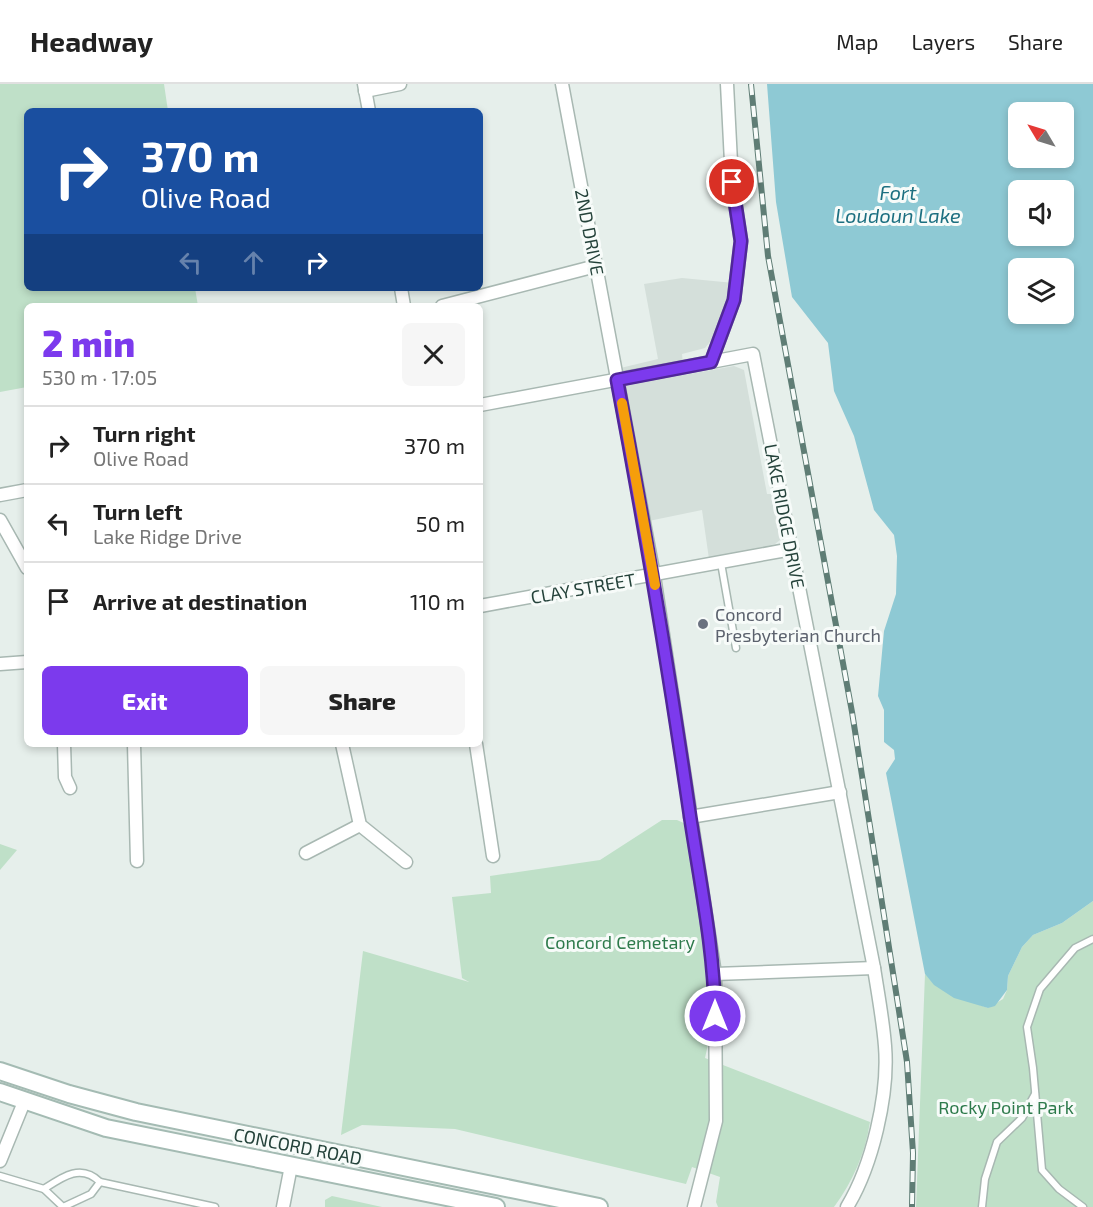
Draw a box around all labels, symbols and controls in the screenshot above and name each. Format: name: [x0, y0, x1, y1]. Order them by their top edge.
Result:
text: Headway: [30, 24, 153, 58]
text: Map: [836, 29, 878, 54]
text: Layers: [911, 29, 975, 54]
text: Share: [1008, 29, 1063, 54]
north arrow: [1008, 102, 1074, 168]
map controls: [1008, 102, 1074, 324]
text: 370 m: [141, 130, 260, 180]
icon: right: [42, 132, 120, 210]
pin: [706, 156, 757, 207]
icon: arrive: [715, 165, 748, 198]
water label: Fort Loudoun Lake: [835, 180, 961, 227]
button: sound: [1008, 180, 1074, 246]
text: Olive Road: [141, 181, 271, 213]
street label: 2ND DRIVE: [571, 187, 609, 277]
icon: left: [174, 246, 207, 279]
icon: ahead: [237, 246, 270, 279]
icon: right: [300, 246, 333, 279]
button: layers: [1008, 258, 1074, 324]
text: 2 min: [42, 321, 135, 364]
button: close: [402, 323, 465, 386]
text: 530 m · 17:05: [42, 365, 157, 389]
text: Turn right: [93, 420, 195, 446]
icon: right: [42, 429, 75, 462]
text: 370 m: [404, 432, 465, 458]
street label: LAKE RIDGE DRIVE: [760, 442, 810, 590]
text: Olive Road: [93, 446, 189, 470]
text: Turn left: [93, 498, 182, 524]
icon: left: [42, 507, 75, 540]
text: 50 m: [416, 510, 465, 536]
text: Lake Ridge Drive: [93, 524, 242, 548]
street label: CLAY STREET: [529, 568, 638, 608]
icon: arrive: [42, 585, 75, 618]
text: Arrive at destination: [93, 588, 307, 614]
text: 110 m: [410, 588, 465, 614]
place label: Concord Presbyterian Church: [715, 603, 881, 646]
marker: Concord Presbyterian Church: [696, 617, 710, 631]
button: Exit: [42, 666, 248, 735]
button: Share: [260, 666, 465, 735]
park label: Concord Cemetary: [545, 931, 695, 953]
position arrow: [683, 984, 747, 1048]
park label: Rocky Point Park: [938, 1096, 1074, 1118]
street label: CONCORD ROAD: [232, 1123, 364, 1169]

